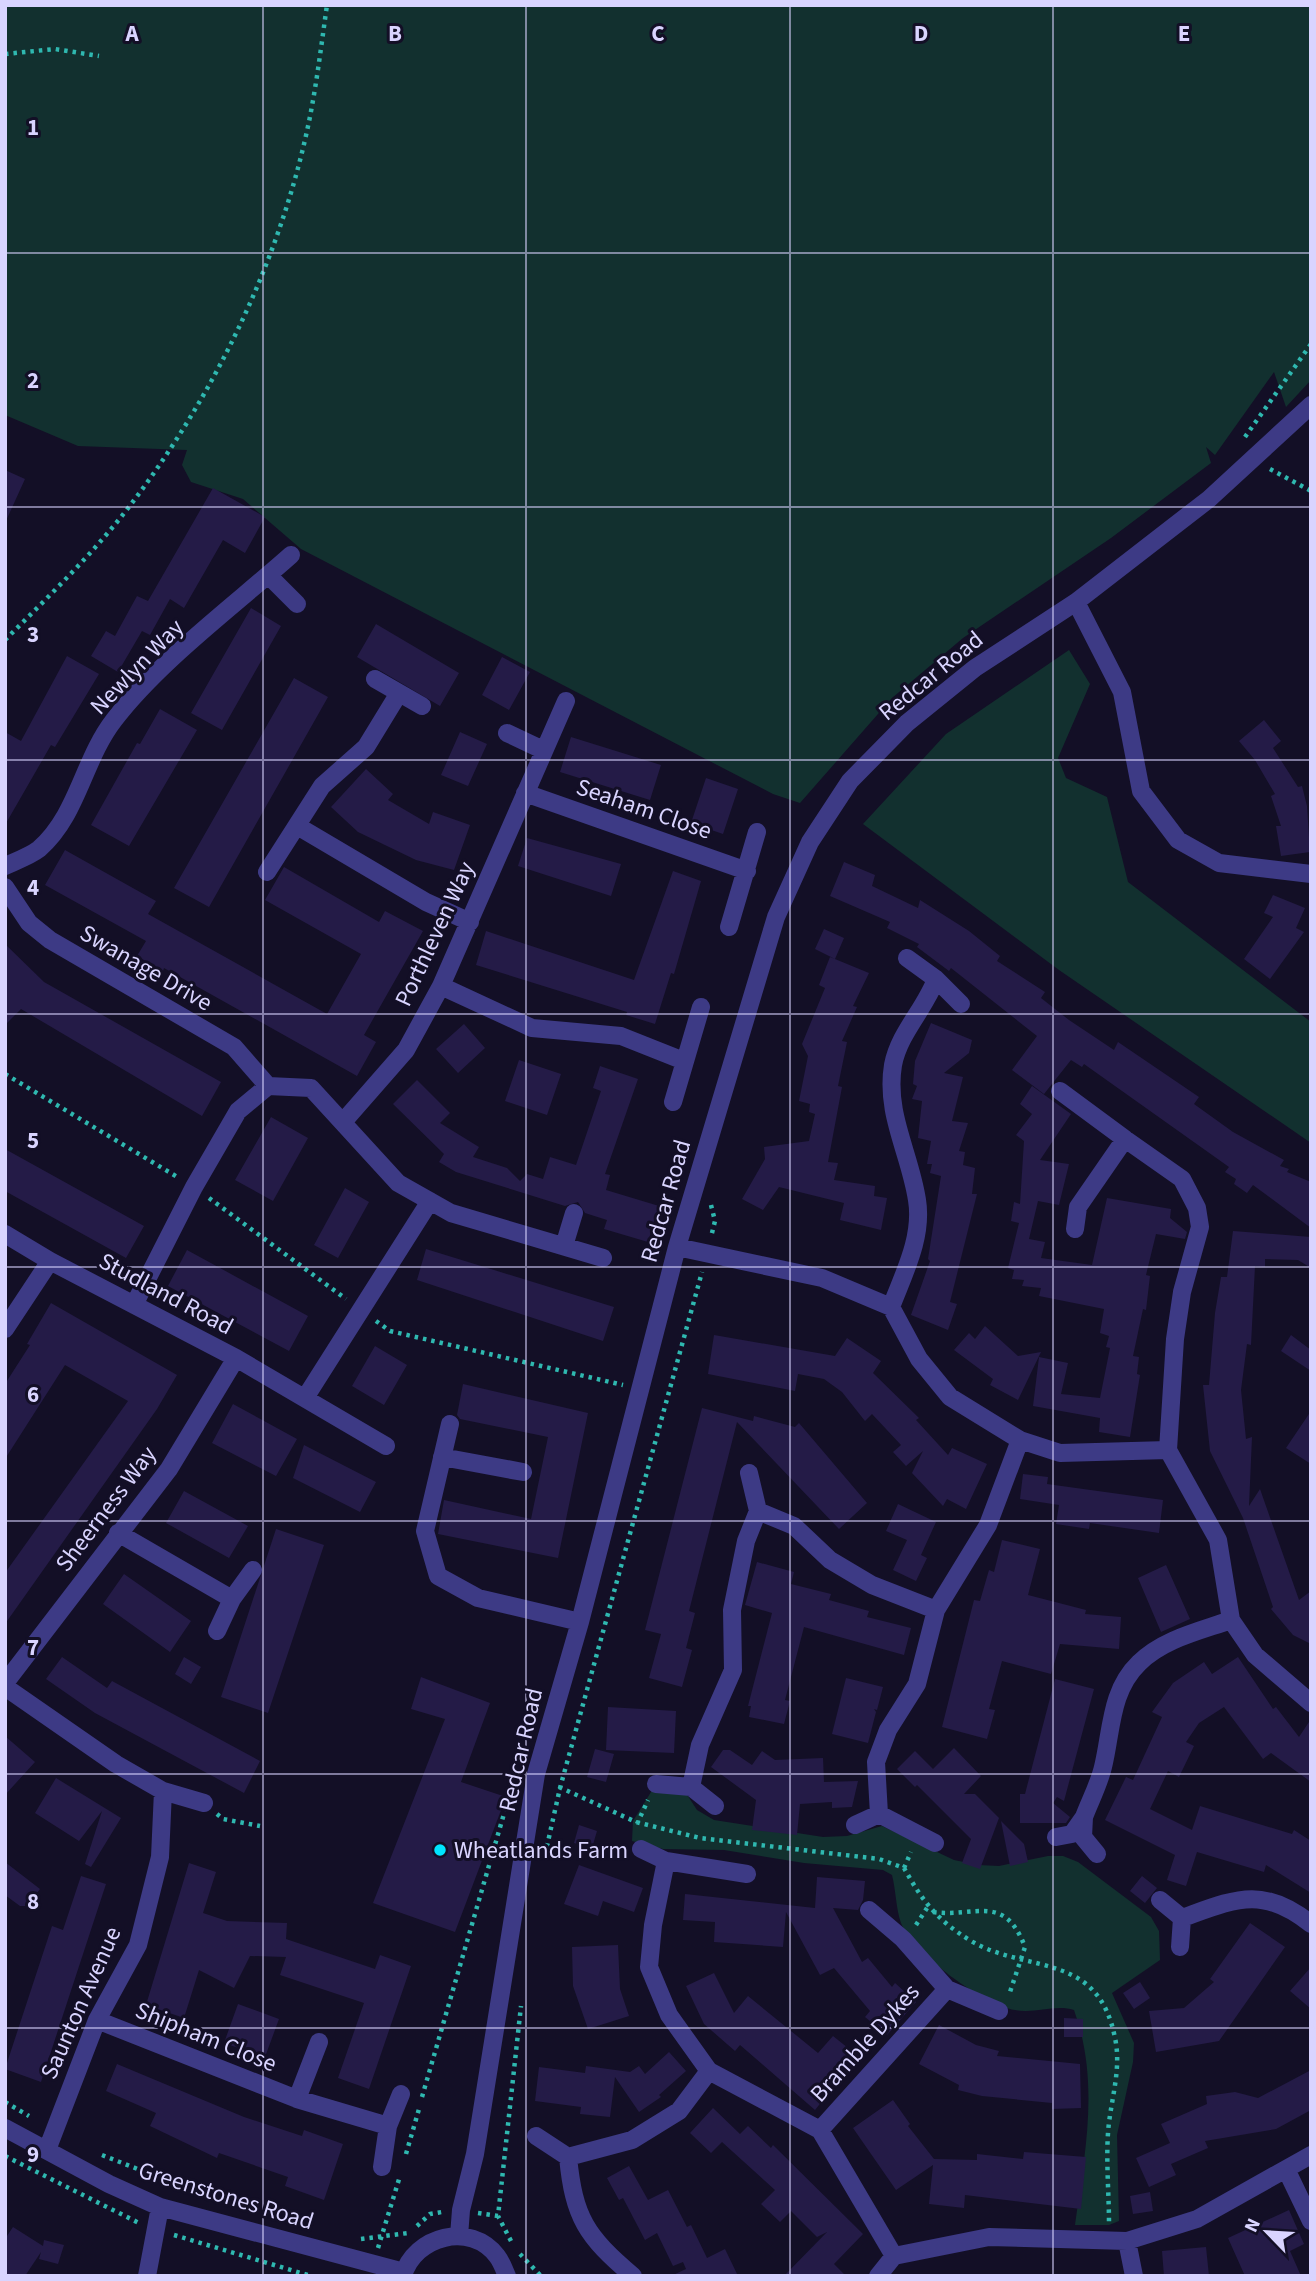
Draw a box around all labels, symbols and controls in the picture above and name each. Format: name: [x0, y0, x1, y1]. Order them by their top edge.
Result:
text: A: [124, 17, 139, 50]
text: B: [388, 17, 402, 50]
text: C: [651, 17, 665, 50]
text: D: [914, 17, 928, 50]
text: E: [1178, 17, 1190, 50]
text: 1: [27, 111, 39, 144]
text: 2: [27, 364, 39, 397]
street label: Newlyn Way: [82, 611, 192, 723]
text: 3: [27, 618, 39, 651]
street label: Redcar Road: [871, 623, 991, 729]
street label: Seaham Close: [572, 769, 716, 849]
street label: Porthleven Way: [386, 856, 484, 1012]
text: 4: [27, 871, 39, 904]
street label: Swanage Drive: [73, 916, 219, 1020]
text: 5: [27, 1124, 39, 1157]
street label: Redcar Road: [632, 1136, 700, 1266]
street label: Studland Road: [93, 1244, 239, 1344]
text: 6: [27, 1378, 39, 1411]
street label: Sheerness Way: [47, 1439, 165, 1579]
text: 7: [27, 1631, 39, 1664]
street label: Redcar Road: [490, 1685, 552, 1815]
place label: Wheatlands Farm: [454, 1833, 628, 1868]
marker: Wheatlands Farm: [432, 1842, 448, 1858]
text: 8: [27, 1885, 39, 1918]
street label: Saunton Avenue: [32, 1921, 130, 2085]
street label: Bramble Dykes: [802, 1976, 928, 2110]
street label: Shipham Close: [130, 1993, 282, 2081]
text: 9: [27, 2138, 39, 2171]
street label: Greenstones Road: [134, 2153, 318, 2239]
north arrow: [1232, 2197, 1302, 2267]
text: N: [1238, 2214, 1268, 2237]

